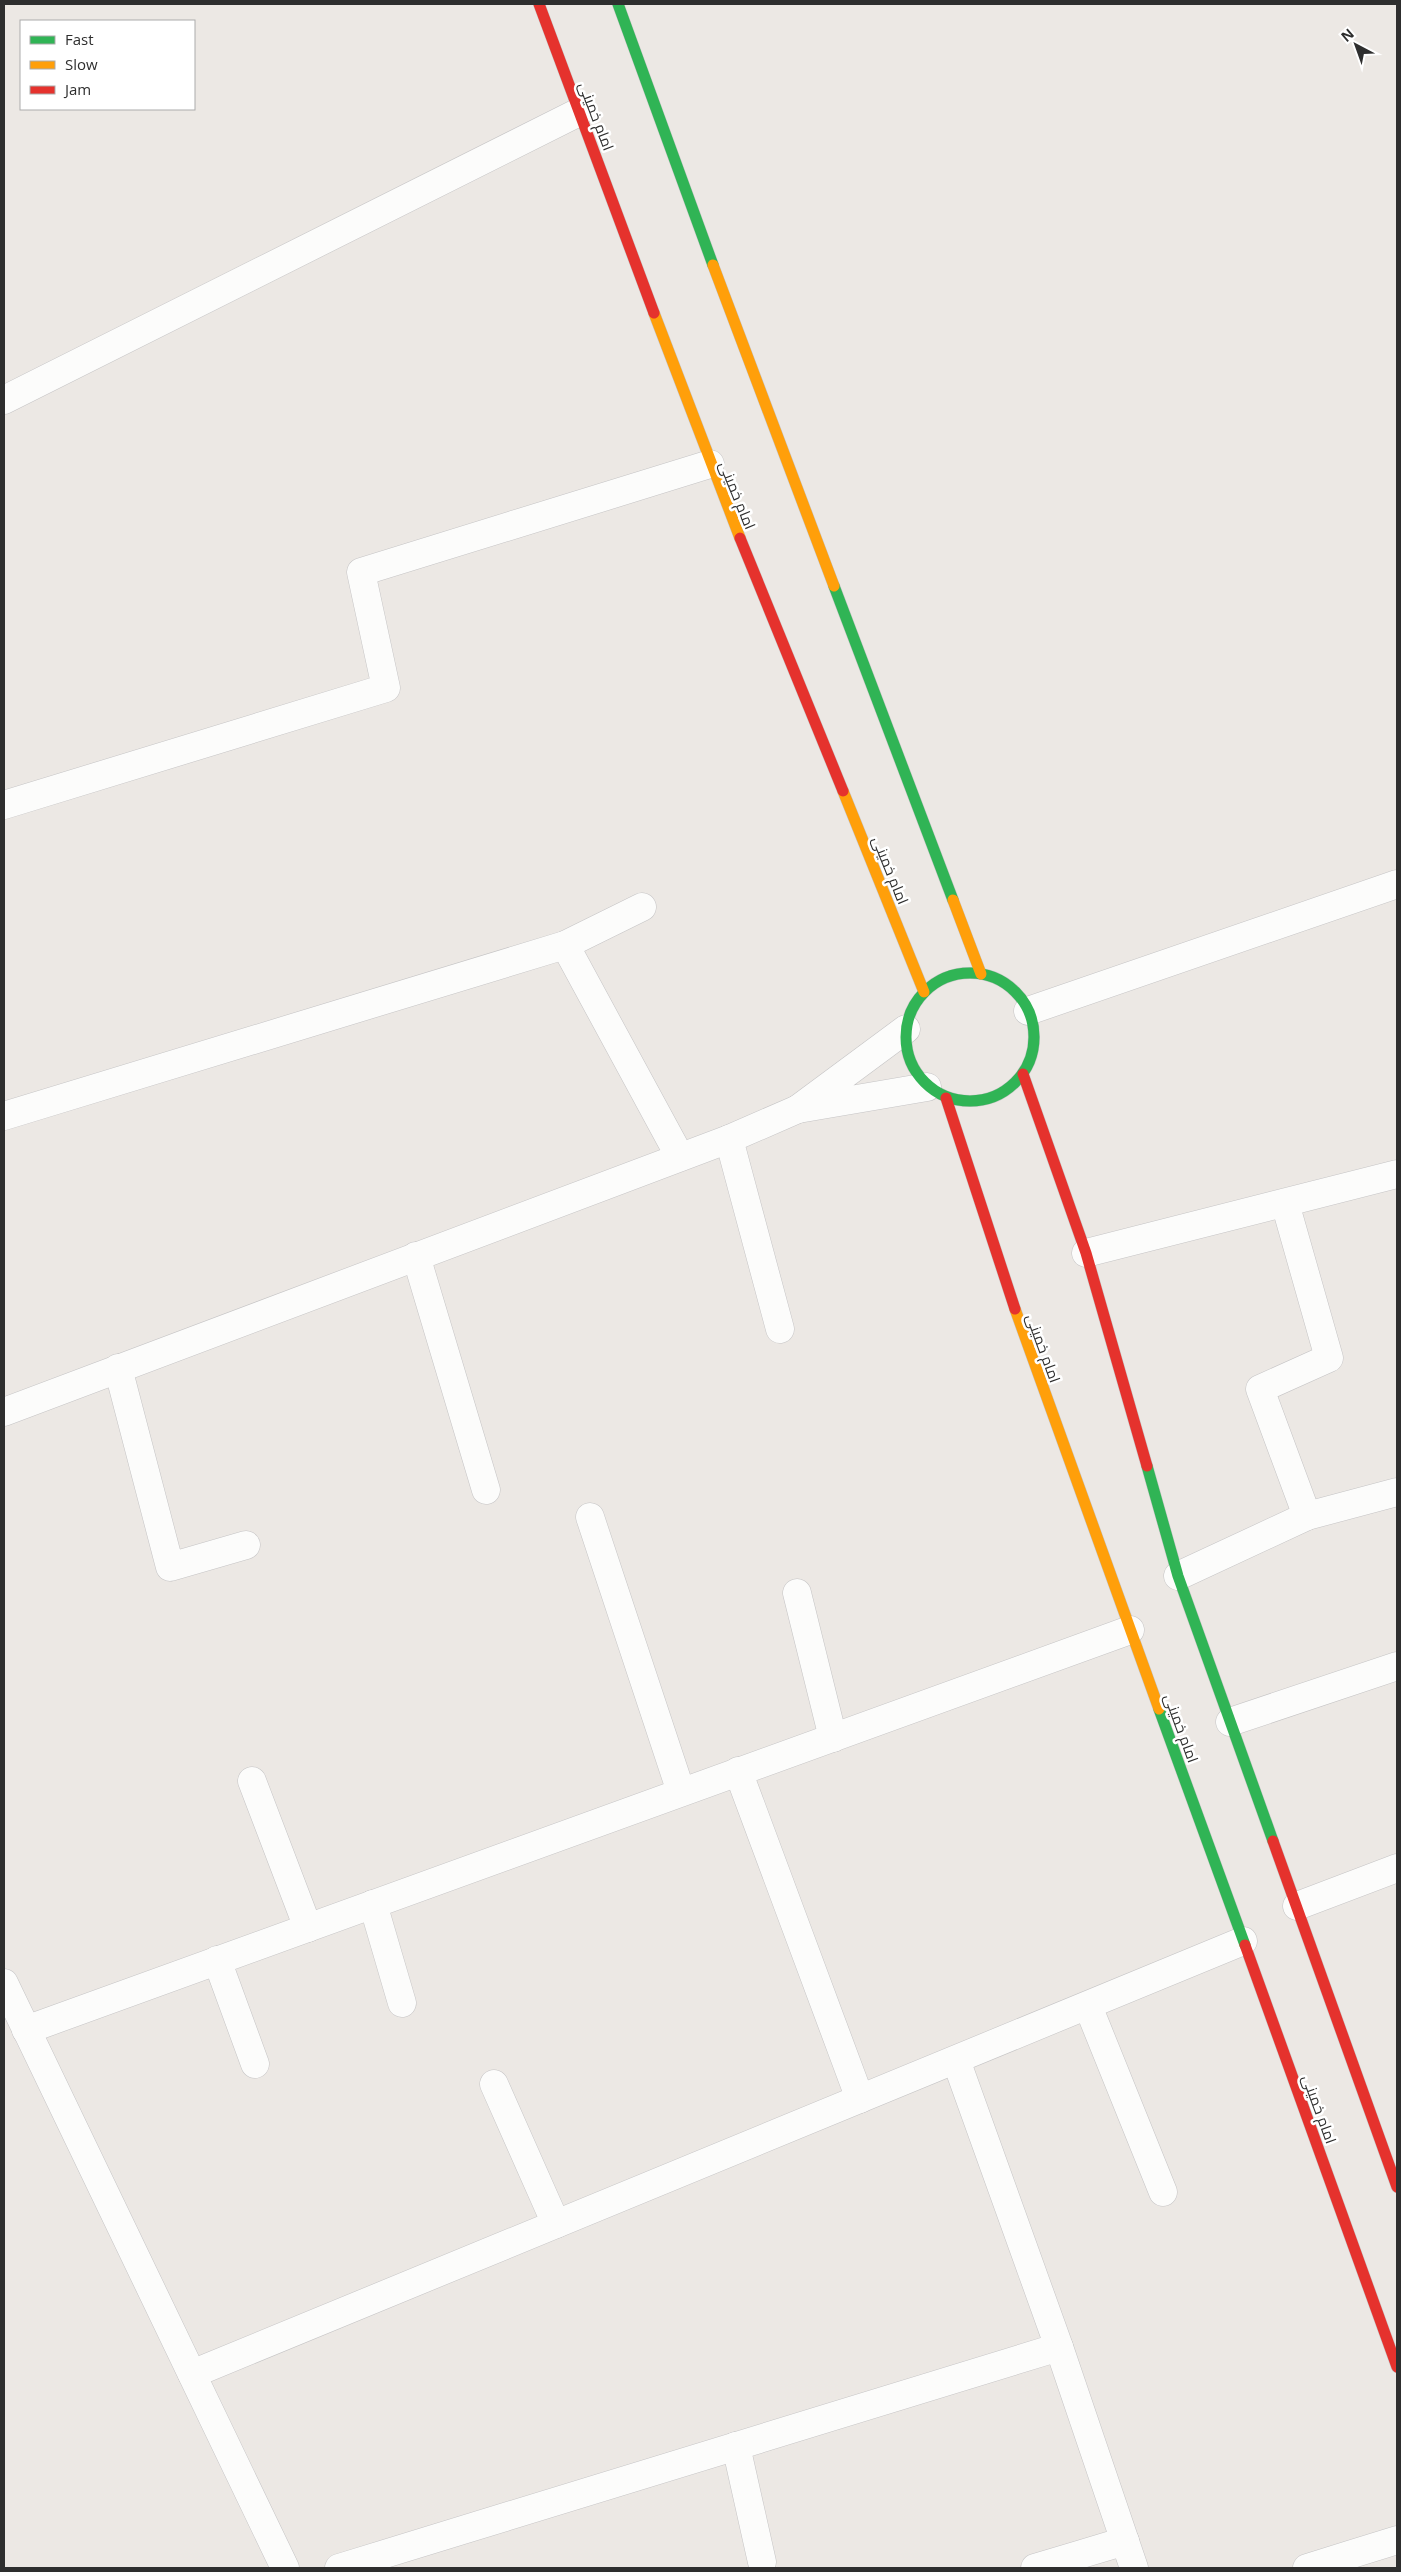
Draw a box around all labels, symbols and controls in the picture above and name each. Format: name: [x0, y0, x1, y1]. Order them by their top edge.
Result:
legend: [20, 20, 195, 110]
north arrow: [1331, 20, 1381, 70]
text: N: [1337, 24, 1358, 46]
text: Fast: [65, 29, 94, 49]
text: Slow: [65, 54, 98, 74]
text: Jam: [63, 79, 91, 99]
street label: امام خمینی: [574, 79, 619, 154]
street label: امام خمینی: [714, 458, 761, 532]
street label: امام خمینی: [867, 833, 914, 907]
street label: امام خمینی: [1021, 1311, 1066, 1386]
street label: امام خمینی: [1159, 1691, 1204, 1766]
street label: امام خمینی: [1297, 2072, 1342, 2147]

